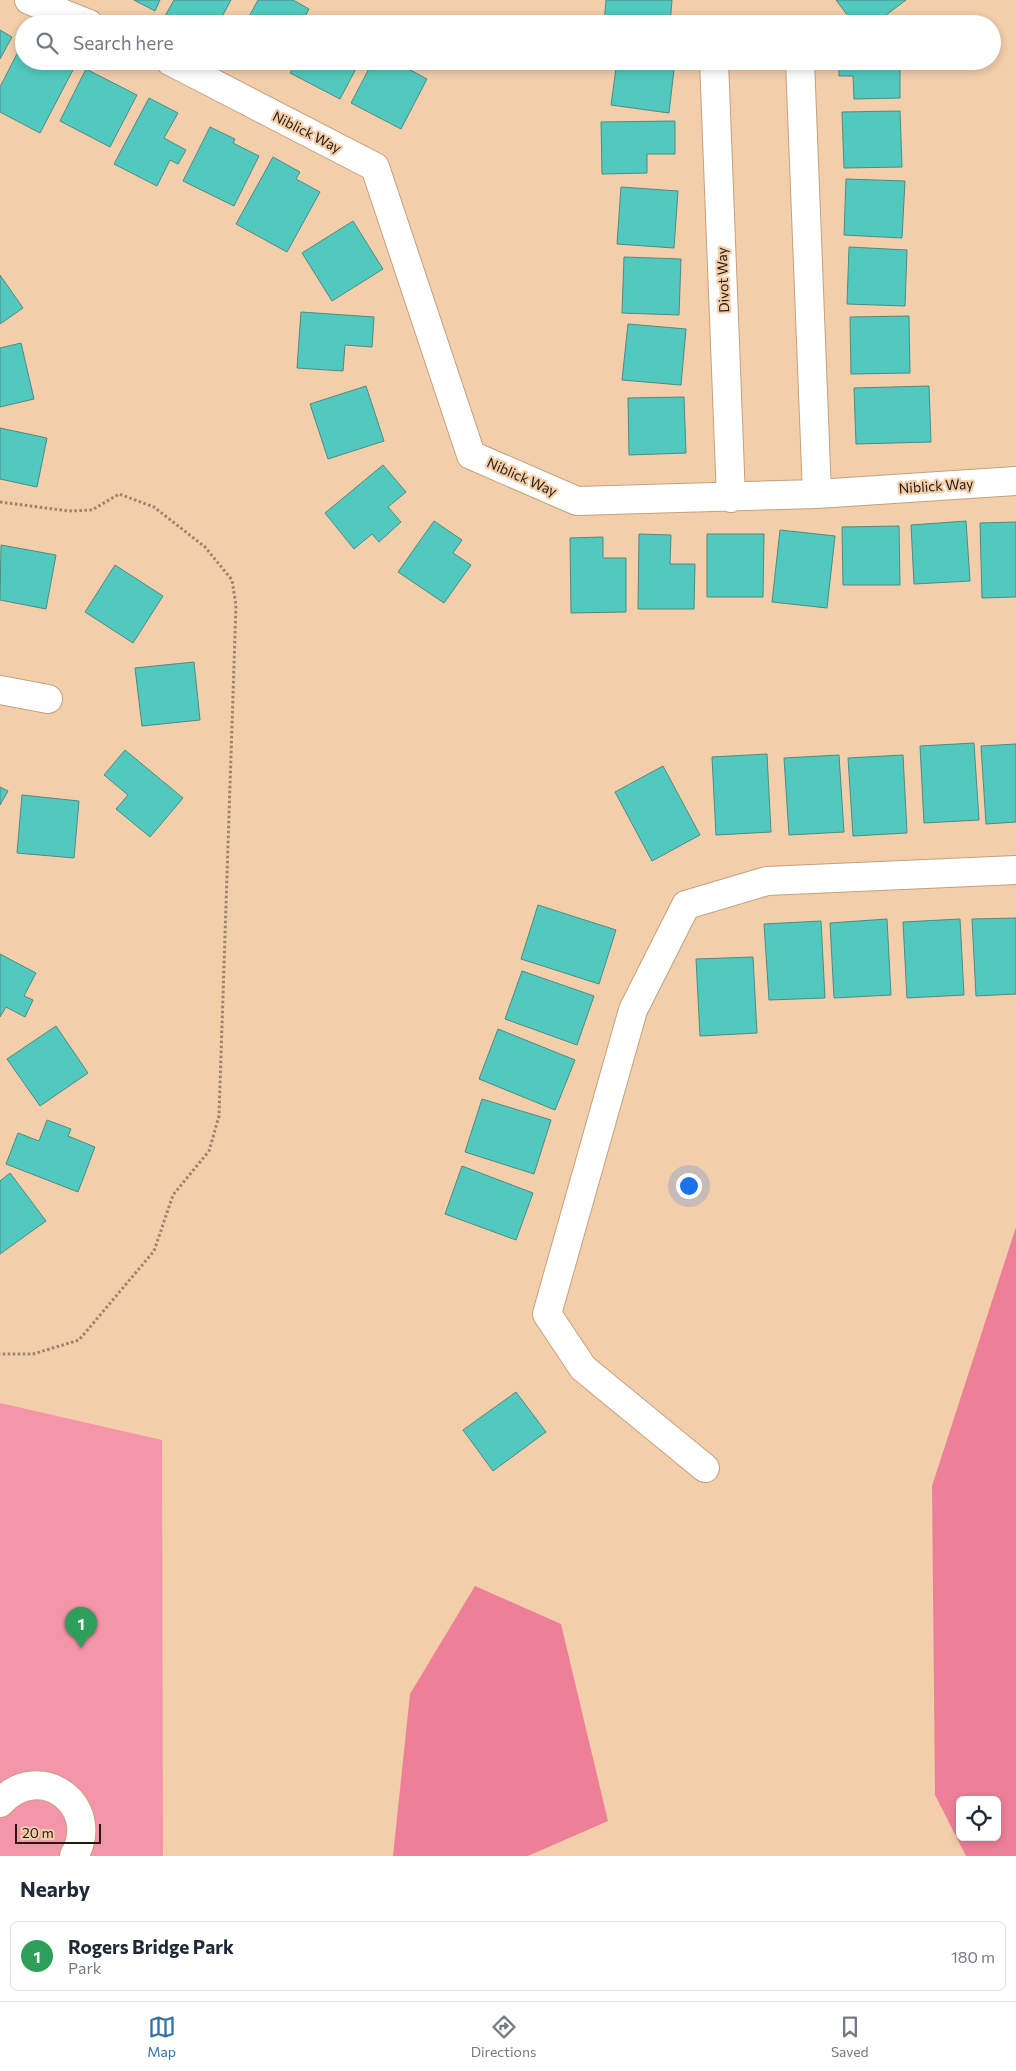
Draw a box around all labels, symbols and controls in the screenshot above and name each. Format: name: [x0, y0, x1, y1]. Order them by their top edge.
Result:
search box: [15, 15, 1001, 70]
icon: search: [33, 29, 61, 57]
text: Search here: [73, 31, 173, 54]
street label: Niblick Way: [270, 107, 344, 156]
street label: Divot Way: [713, 247, 732, 313]
street label: Niblick Way: [485, 454, 560, 500]
street label: Niblick Way: [898, 474, 974, 497]
your location: [676, 1173, 702, 1199]
pin: 1: [65, 1607, 97, 1648]
map controls: [956, 1796, 1001, 1841]
button: locate: [956, 1796, 1001, 1841]
scale bar: [15, 1821, 101, 1844]
text: 20 m: [22, 1824, 54, 1841]
text: Nearby: [20, 1876, 90, 1901]
text: Rogers Bridge Park: [68, 1935, 234, 1958]
text: 1: [33, 1947, 41, 1966]
text: 180 m: [951, 1947, 995, 1966]
text: Park: [68, 1958, 101, 1977]
tab: Map: [147, 2013, 176, 2060]
tab: Directions: [471, 2013, 536, 2060]
tab: Saved: [831, 2013, 869, 2060]

